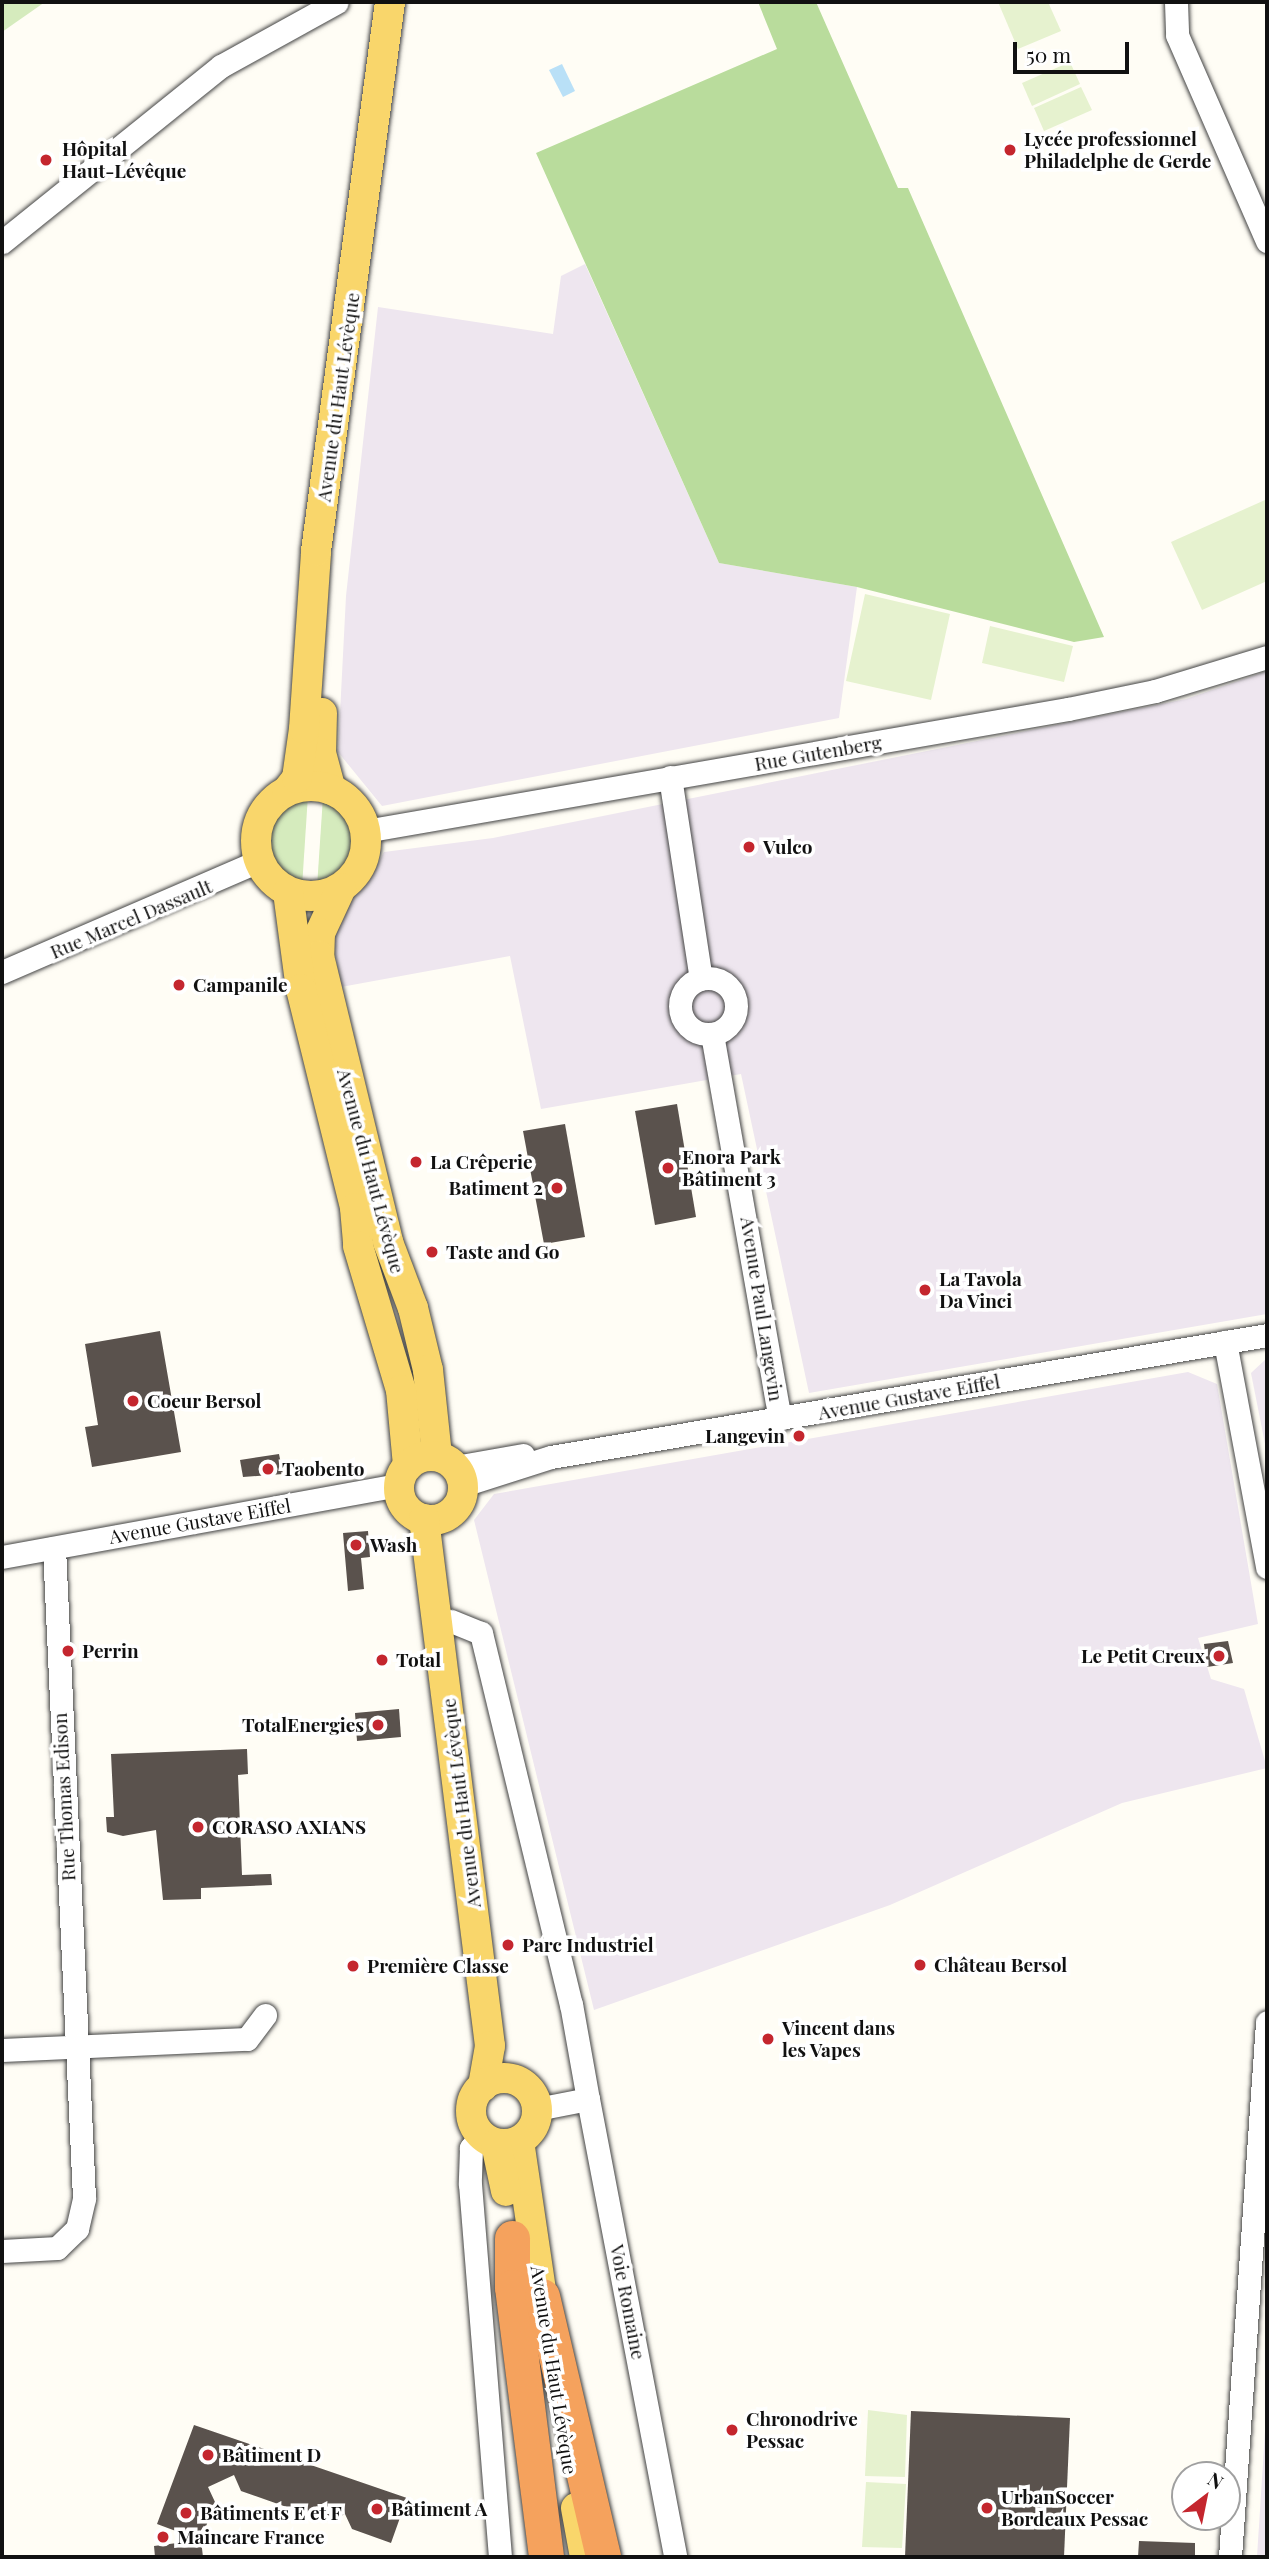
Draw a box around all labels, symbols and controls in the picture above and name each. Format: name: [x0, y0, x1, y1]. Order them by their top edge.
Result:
scale bar: [1017, 28, 1132, 72]
text: 50 m: [1026, 40, 1071, 68]
place label: Lycée professionnel Philadelphe de Gerde: [1024, 128, 1211, 172]
place label: Hôpital Haut-Lévêque: [62, 138, 186, 182]
marker: Lycée professionnel Philadelphe de Gerde: [1002, 142, 1018, 158]
marker: Hôpital Haut-Lévêque: [36, 150, 56, 170]
street label: Avenue du Haut Lévèque: [312, 291, 364, 503]
street label: Rue Gutenberg: [753, 731, 883, 775]
place label: Vulco: [763, 836, 812, 858]
marker: Vulco: [741, 839, 757, 855]
street label: Rue Marcel Dassault: [47, 875, 215, 963]
place label: Campanile: [193, 974, 288, 996]
marker: Campanile: [171, 977, 187, 993]
street label: Avenue du Haut Lévèque: [333, 1066, 409, 1276]
place label: Enora Park Bâtiment 3: [682, 1146, 781, 1190]
place label: La Crêperie: [430, 1151, 533, 1173]
marker: La Crêperie: [408, 1154, 424, 1170]
marker: Enora Park Bâtiment 3: [660, 1160, 676, 1176]
place label: Batiment 2: [448, 1177, 543, 1199]
marker: Batiment 2: [549, 1180, 565, 1196]
street label: Avenue Paul Langevin: [736, 1215, 788, 1403]
place label: Taste and Go: [446, 1241, 559, 1263]
marker: Taste and Go: [424, 1244, 440, 1260]
place label: La Tavola Da Vinci: [939, 1268, 1022, 1312]
marker: La Tavola Da Vinci: [917, 1282, 933, 1298]
street label: Avenue Gustave Eiffel: [816, 1370, 1002, 1424]
place label: Coeur Bersol: [147, 1390, 262, 1412]
marker: Coeur Bersol: [125, 1393, 141, 1409]
place label: Langevin: [705, 1425, 785, 1447]
marker: Langevin: [791, 1428, 807, 1444]
place label: Taobento: [282, 1458, 364, 1480]
marker: Taobento: [260, 1461, 276, 1477]
street label: Avenue Gustave Eiffel: [107, 1494, 293, 1548]
place label: Wash: [370, 1534, 417, 1556]
marker: Wash: [348, 1537, 364, 1553]
place label: Perrin: [82, 1640, 139, 1662]
marker: Perrin: [60, 1643, 76, 1659]
place label: Le Petit Creux: [1081, 1645, 1205, 1667]
marker: Le Petit Creux: [1211, 1648, 1227, 1664]
place label: Total: [396, 1649, 441, 1671]
marker: Total: [374, 1652, 390, 1668]
street label: Avenue du Haut Lévèque: [437, 1697, 485, 1909]
street label: Rue Thomas Edison: [48, 1712, 80, 1882]
place label: TotalEnergies: [242, 1714, 364, 1736]
marker: TotalEnergies: [370, 1717, 386, 1733]
place label: CORASO AXIANS: [212, 1816, 367, 1838]
marker: CORASO AXIANS: [190, 1819, 206, 1835]
place label: Parc Industriel: [522, 1934, 654, 1956]
marker: Parc Industriel: [500, 1937, 516, 1953]
place label: Château Bersol: [934, 1954, 1067, 1976]
place label: Première Classe: [367, 1955, 509, 1977]
marker: Château Bersol: [912, 1957, 928, 1973]
marker: Première Classe: [345, 1958, 361, 1974]
place label: Vincent dans les Vapes: [782, 2017, 895, 2061]
marker: Vincent dans les Vapes: [760, 2031, 776, 2047]
street label: Voie Romaine: [606, 2243, 650, 2361]
street label: Avenue du Haut Lévèque: [526, 2264, 582, 2476]
place label: Chronodrive Pessac: [746, 2408, 858, 2452]
marker: Chronodrive Pessac: [724, 2422, 740, 2438]
place label: Bâtiment D: [222, 2444, 321, 2466]
marker: Bâtiment D: [200, 2447, 216, 2463]
north arrow: [1171, 2461, 1241, 2531]
text: N: [1203, 2465, 1229, 2495]
place label: UrbanSoccer Bordeaux Pessac: [1001, 2486, 1148, 2530]
place label: Bâtiment A: [391, 2498, 488, 2520]
marker: UrbanSoccer Bordeaux Pessac: [979, 2500, 995, 2516]
marker: Bâtiment A: [369, 2501, 385, 2517]
place label: Bâtiments E et F: [200, 2502, 342, 2524]
marker: Bâtiments E et F: [178, 2505, 194, 2521]
place label: Maincare France: [177, 2526, 324, 2548]
marker: Maincare France: [155, 2529, 171, 2545]

